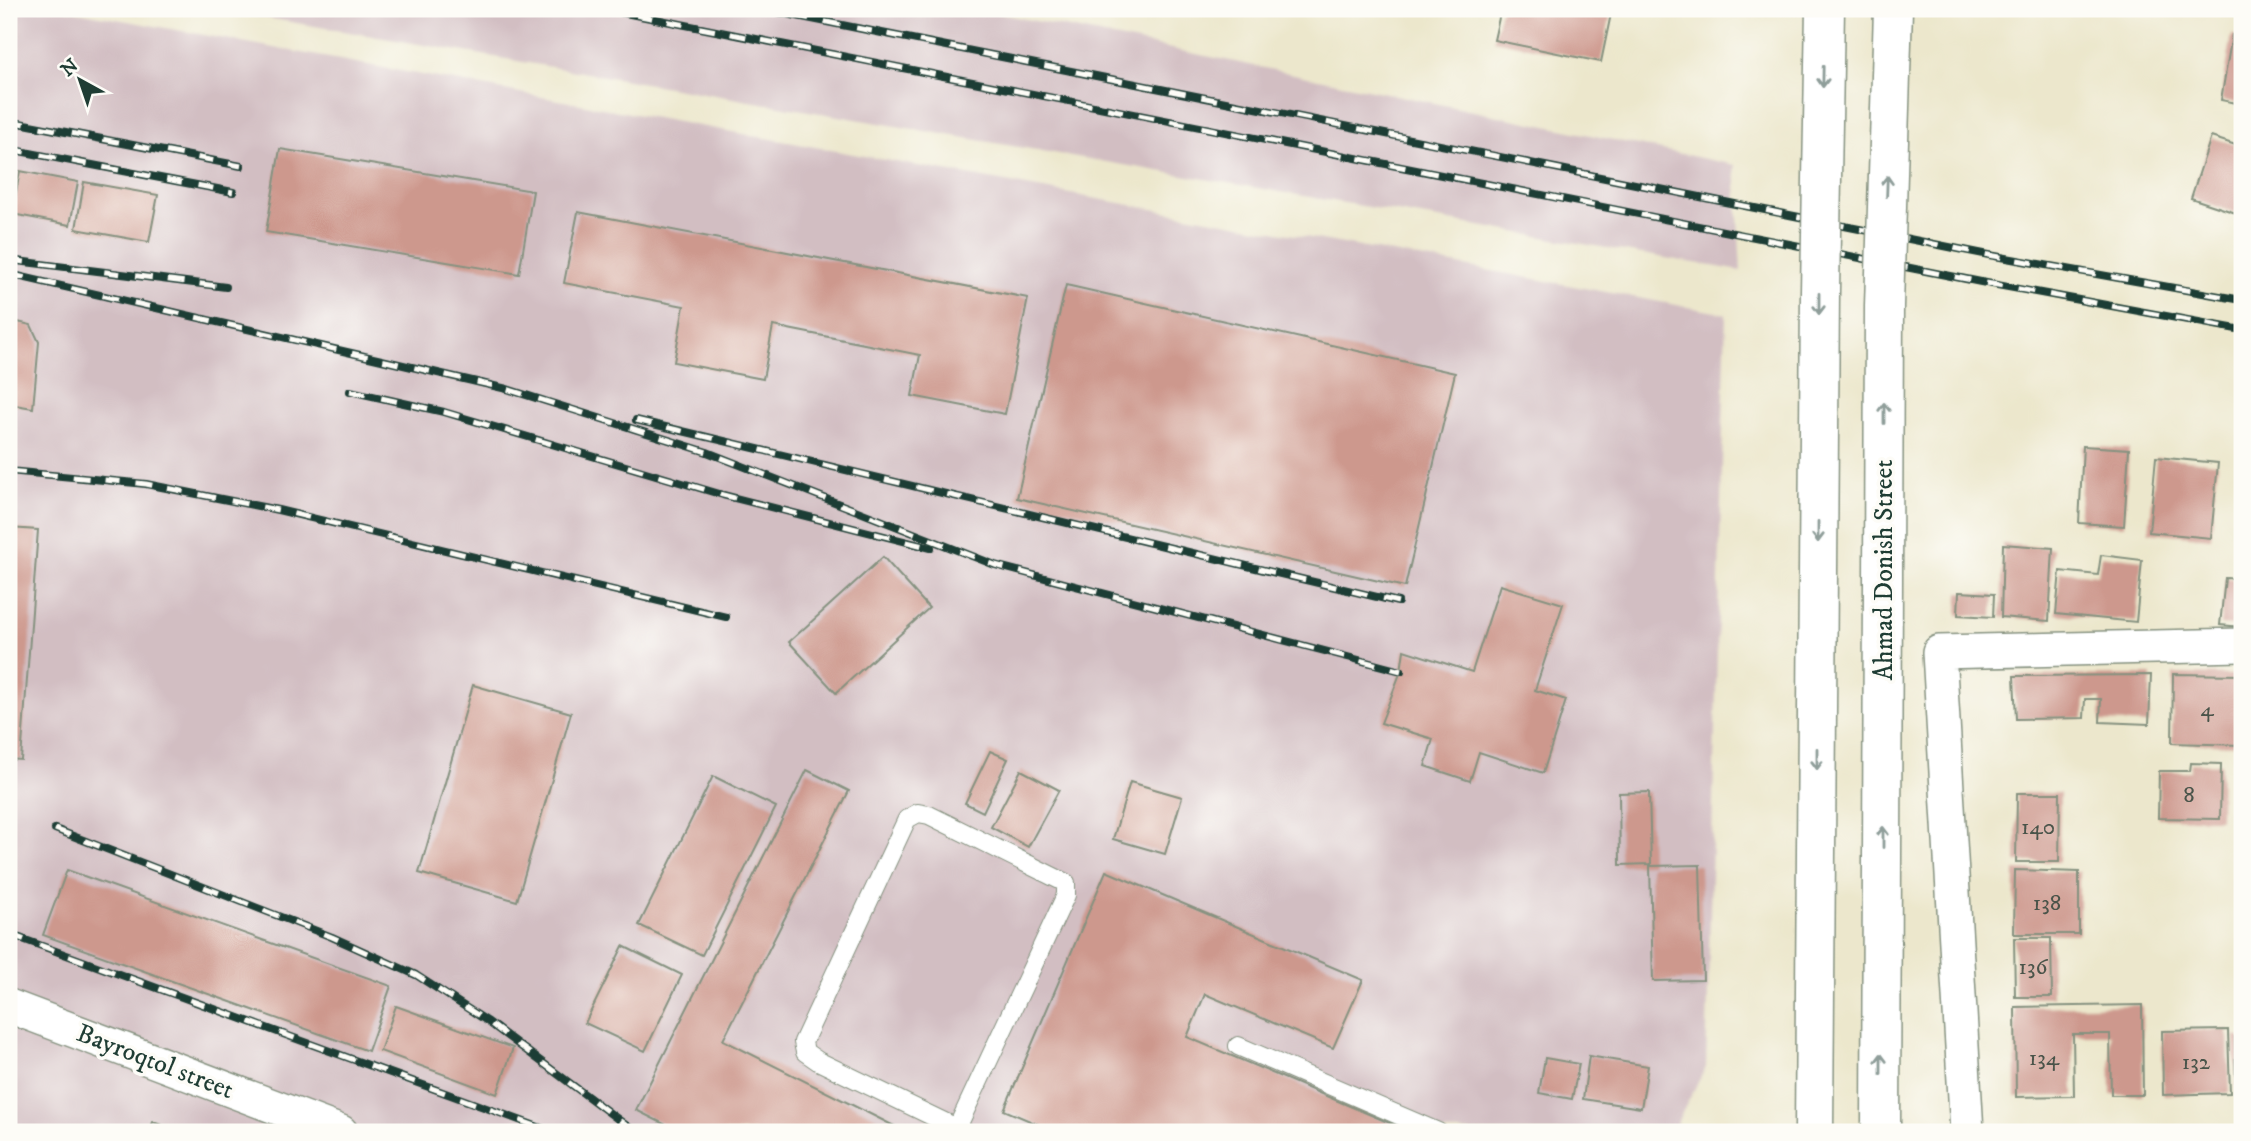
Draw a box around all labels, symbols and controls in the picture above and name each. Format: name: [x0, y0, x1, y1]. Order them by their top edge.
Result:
north arrow: [46, 46, 116, 116]
text: N: [57, 54, 84, 82]
one-way arrow: [1817, 65, 1830, 88]
one-way arrow: [1881, 174, 1894, 197]
one-way arrow: [1813, 293, 1826, 316]
one-way arrow: [1877, 402, 1891, 425]
street label: Ahmad Donish Street: [1868, 459, 1901, 681]
one-way arrow: [1811, 520, 1825, 543]
house number: 4: [2200, 695, 2214, 724]
one-way arrow: [1810, 748, 1824, 771]
house number: 8: [2183, 781, 2195, 810]
house number: 140: [2021, 813, 2055, 842]
one-way arrow: [1876, 825, 1890, 848]
house number: 138: [2033, 889, 2061, 918]
house number: 136: [2019, 953, 2049, 982]
street label: Bayroqtol street: [72, 1017, 238, 1107]
house number: 134: [2029, 1044, 2060, 1073]
house number: 132: [2182, 1048, 2211, 1077]
one-way arrow: [1875, 1053, 1888, 1076]

